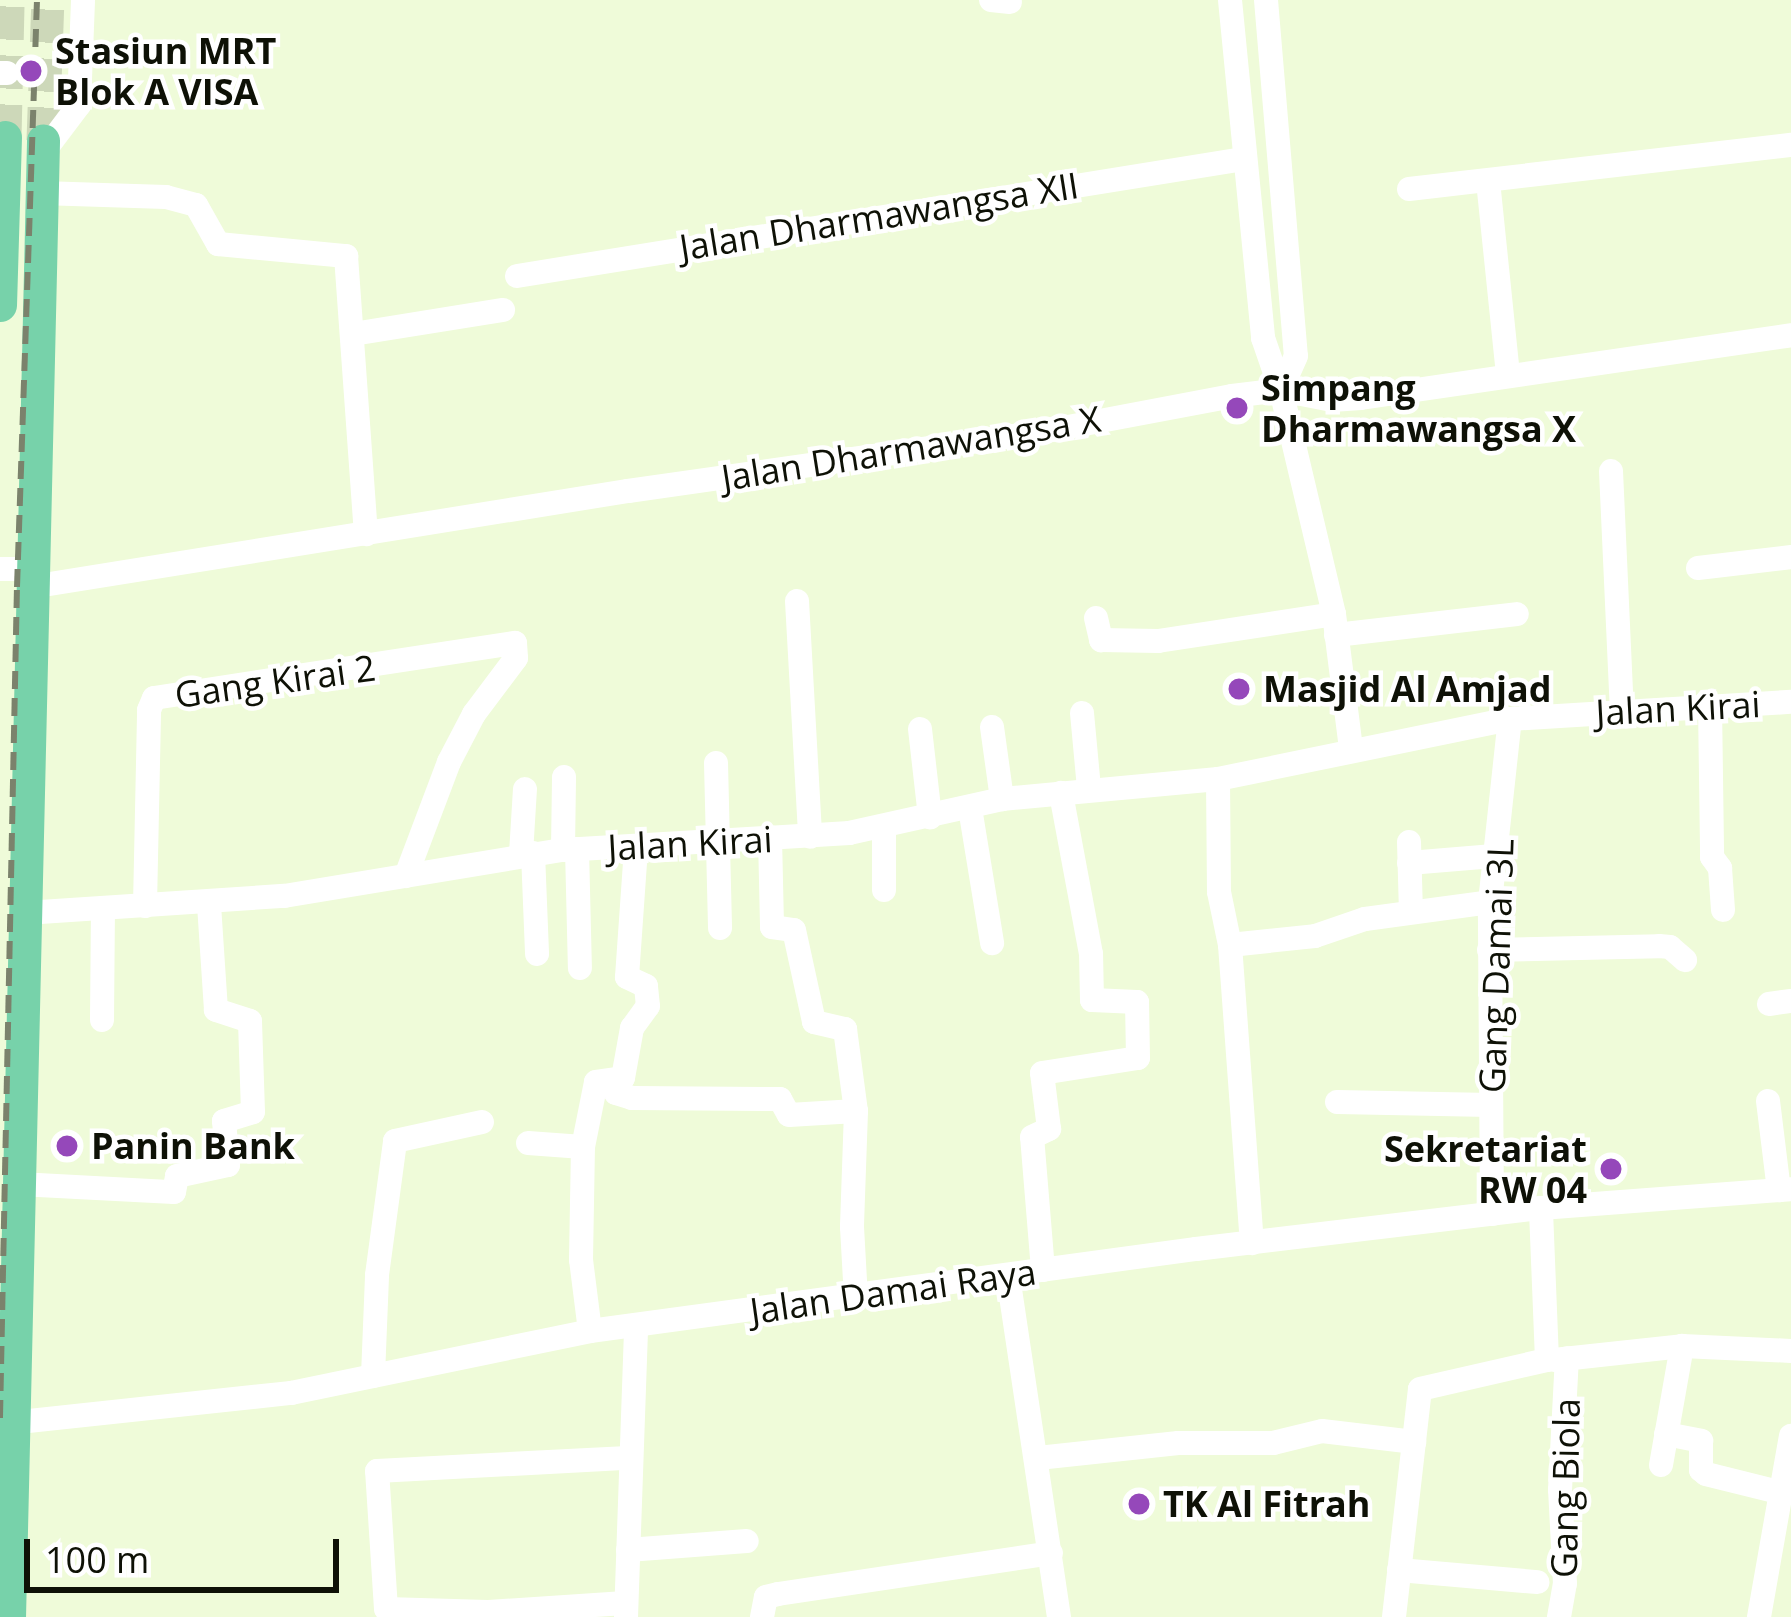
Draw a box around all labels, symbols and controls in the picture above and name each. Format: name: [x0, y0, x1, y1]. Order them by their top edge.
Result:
place label: Stasiun MRT Blok A VISA: [55, 28, 276, 113]
marker: Stasiun MRT Blok A VISA: [18, 58, 44, 84]
street label: Jalan Dharmawangsa XII: [676, 163, 1082, 269]
place label: Simpang Dharmawangsa X: [1261, 365, 1576, 450]
marker: Simpang Dharmawangsa X: [1224, 395, 1250, 421]
street label: Jalan Dharmawangsa X: [718, 397, 1104, 499]
street label: Gang Kirai 2: [172, 646, 378, 716]
place label: Masjid Al Amjad: [1263, 667, 1552, 711]
marker: Masjid Al Amjad: [1226, 676, 1252, 702]
street label: Jalan Kirai: [1594, 682, 1762, 734]
street label: Jalan Kirai: [606, 817, 774, 869]
street label: Gang Damai 3L: [1470, 838, 1522, 1094]
place label: Panin Bank: [91, 1124, 295, 1168]
place label: Sekretariat RW 04: [1384, 1126, 1587, 1211]
marker: Panin Bank: [54, 1133, 80, 1159]
marker: Sekretariat RW 04: [1598, 1156, 1624, 1182]
street label: Jalan Damai Raya: [747, 1250, 1039, 1332]
street label: Gang Biola: [1542, 1398, 1588, 1578]
place label: TK Al Fitrah: [1163, 1482, 1370, 1526]
marker: TK Al Fitrah: [1126, 1491, 1152, 1517]
scale bar: [30, 1515, 345, 1589]
text: 100 m: [45, 1535, 149, 1584]

